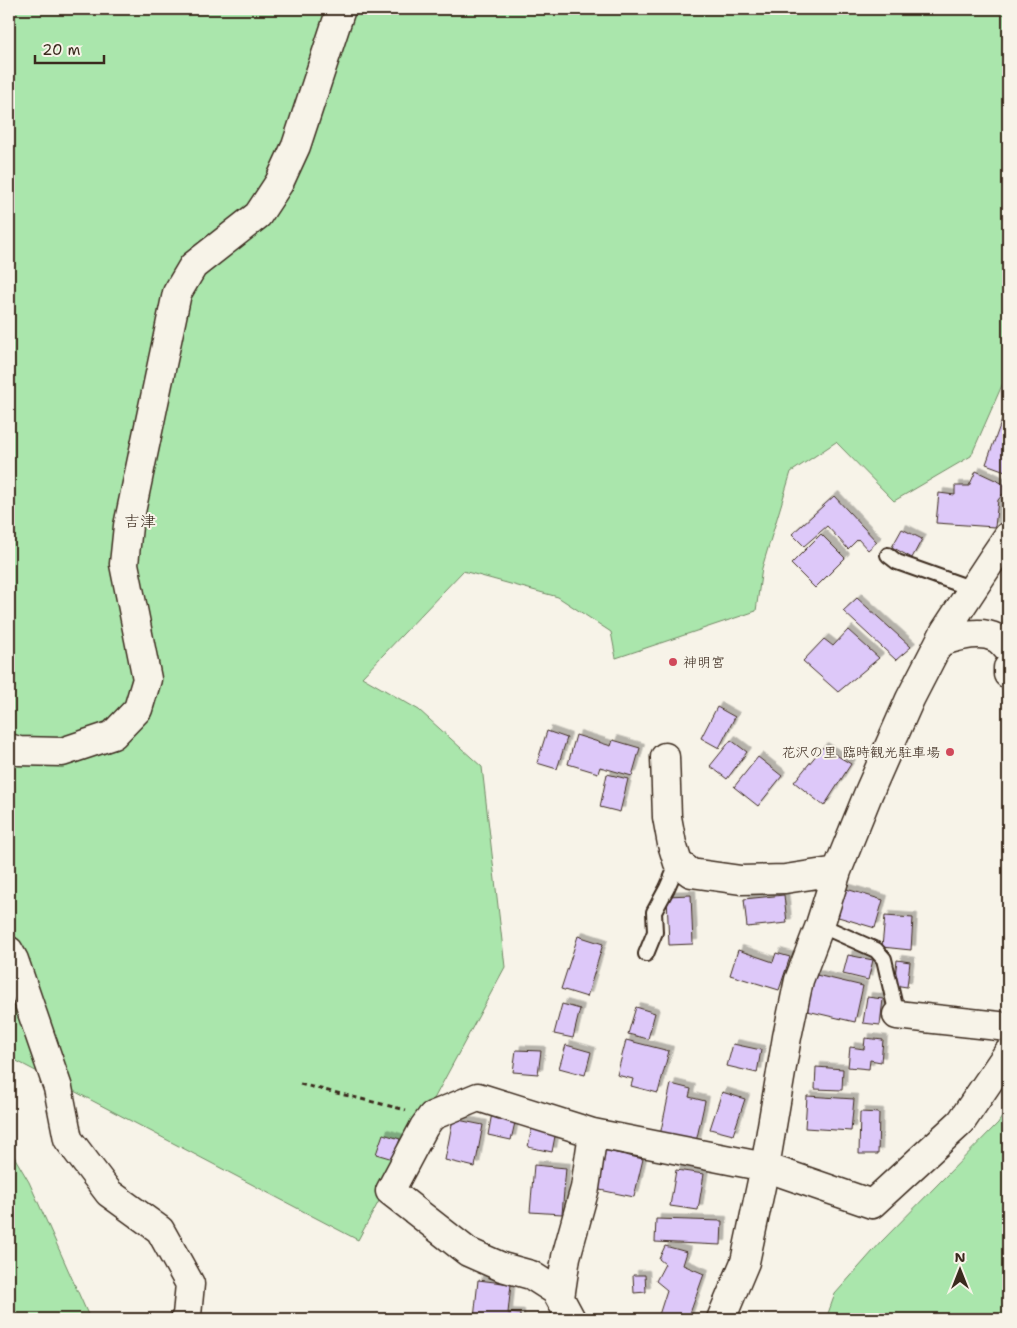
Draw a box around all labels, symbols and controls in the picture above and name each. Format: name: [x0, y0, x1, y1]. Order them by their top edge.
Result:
scale bar: [35, 32, 104, 64]
text: 20 m: [42, 40, 81, 60]
district label: 吉津: [124, 511, 156, 532]
place label: 神明宮: [683, 653, 725, 671]
marker: 神明宮: [667, 656, 679, 668]
place label: 花沢の里 臨時観光駐車場: [781, 743, 940, 761]
marker: 花沢の里 臨時観光駐車場: [944, 746, 956, 758]
north arrow: [934, 1246, 984, 1296]
text: N: [954, 1248, 966, 1266]

